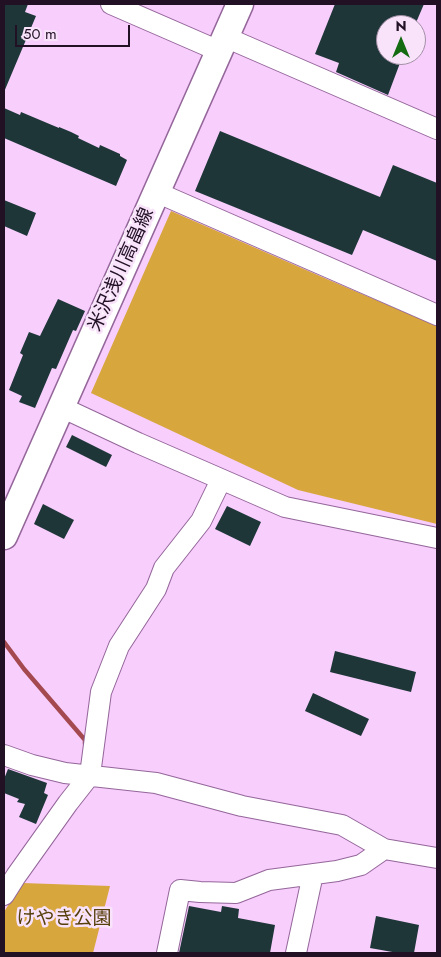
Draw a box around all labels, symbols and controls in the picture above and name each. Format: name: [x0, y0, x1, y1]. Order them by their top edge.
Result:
scale bar: [18, 15, 132, 47]
north arrow: [376, 15, 426, 65]
text: N: [395, 16, 407, 36]
text: 50 m: [23, 23, 57, 45]
street label: 米沢浅川高畠線: [85, 205, 159, 335]
park label: けやき公園: [17, 908, 111, 930]

